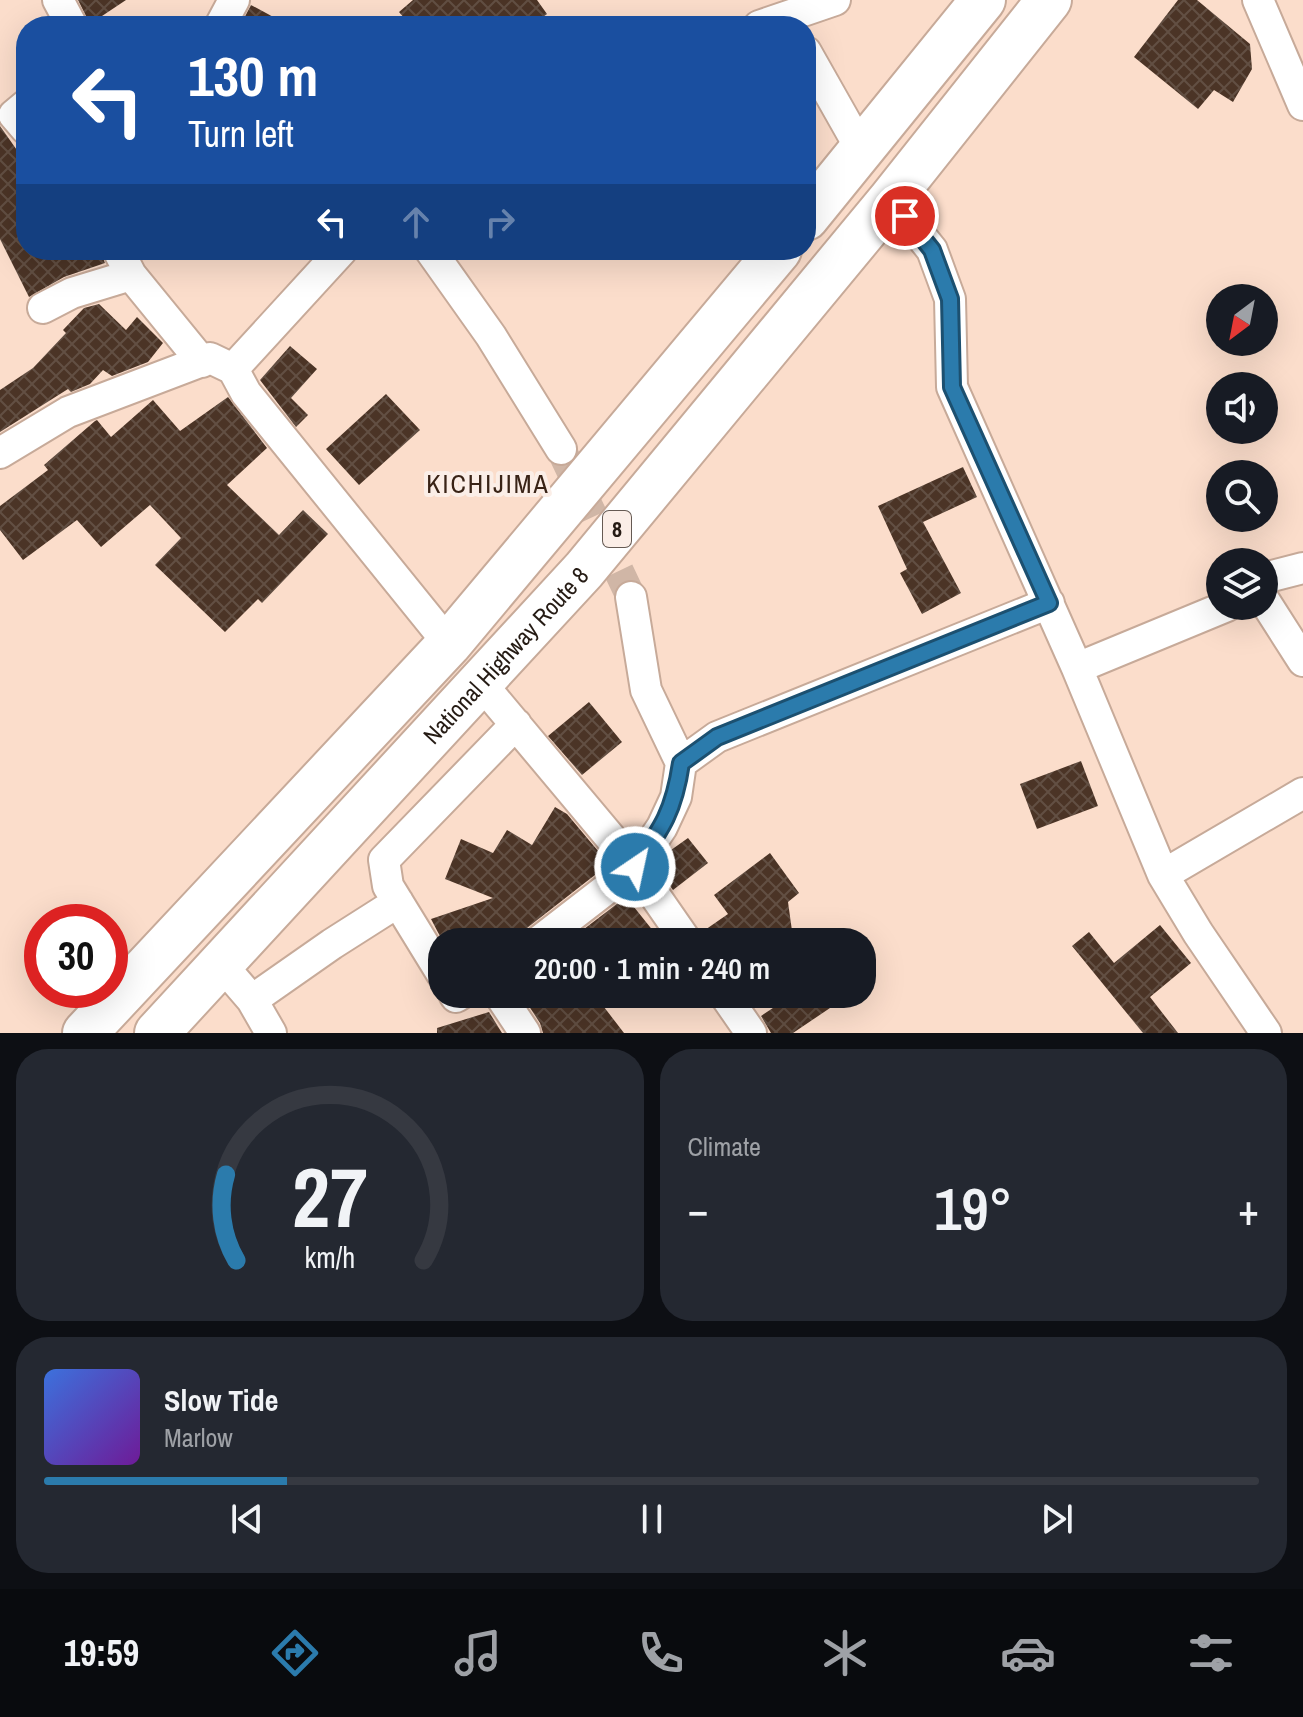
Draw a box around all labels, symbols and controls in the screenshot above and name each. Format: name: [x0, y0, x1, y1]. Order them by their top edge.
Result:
text: 130 m: [188, 38, 318, 113]
icon: left: [56, 48, 160, 152]
text: Turn left: [188, 110, 294, 158]
pin: [871, 182, 939, 250]
icon: arrive: [883, 194, 927, 238]
icon: left: [310, 200, 354, 244]
icon: ahead: [394, 200, 438, 244]
icon: right: [478, 200, 522, 244]
north arrow: [1206, 284, 1278, 356]
map controls: [1206, 284, 1278, 620]
button: sound: [1206, 372, 1278, 444]
button: search: [1206, 460, 1278, 532]
district label: KICHIJIMA: [426, 466, 550, 501]
road number: 8: [603, 511, 631, 547]
button: layers: [1206, 548, 1278, 620]
street label: National Highway Route 8: [416, 560, 595, 751]
position arrow: [593, 825, 677, 909]
speed limit sign: 30: [24, 904, 128, 1008]
text: 20:00 · 1 min · 240 m: [534, 948, 770, 988]
text: Climate: [688, 1129, 761, 1164]
text: 27: [292, 1141, 368, 1253]
text: 19°: [934, 1168, 1013, 1249]
text: −: [688, 1179, 709, 1239]
text: +: [1238, 1179, 1259, 1239]
text: km/h: [304, 1238, 355, 1277]
text: Slow Tide: [164, 1380, 278, 1420]
text: Marlow: [164, 1420, 233, 1455]
icon: previous: [225, 1497, 269, 1541]
icon: pause: [630, 1497, 674, 1541]
icon: next: [1035, 1497, 1079, 1541]
icon: directions: [267, 1625, 323, 1681]
icon: music: [450, 1625, 506, 1681]
icon: phone: [633, 1625, 689, 1681]
icon: climate: [817, 1625, 873, 1681]
icon: car: [1000, 1625, 1056, 1681]
icon: filters: [1183, 1625, 1239, 1681]
text: 19:59: [64, 1629, 139, 1677]

